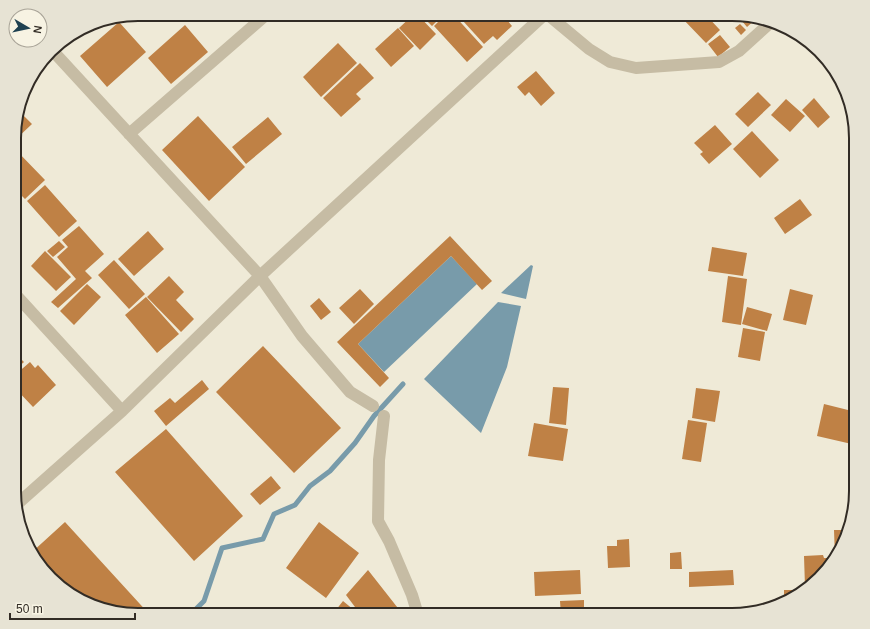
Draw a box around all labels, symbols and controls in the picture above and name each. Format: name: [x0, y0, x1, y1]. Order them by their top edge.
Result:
north arrow: [8, 8, 48, 48]
text: N: [31, 25, 44, 34]
scale bar: [10, 595, 135, 621]
text: 50 m: [16, 602, 43, 616]

